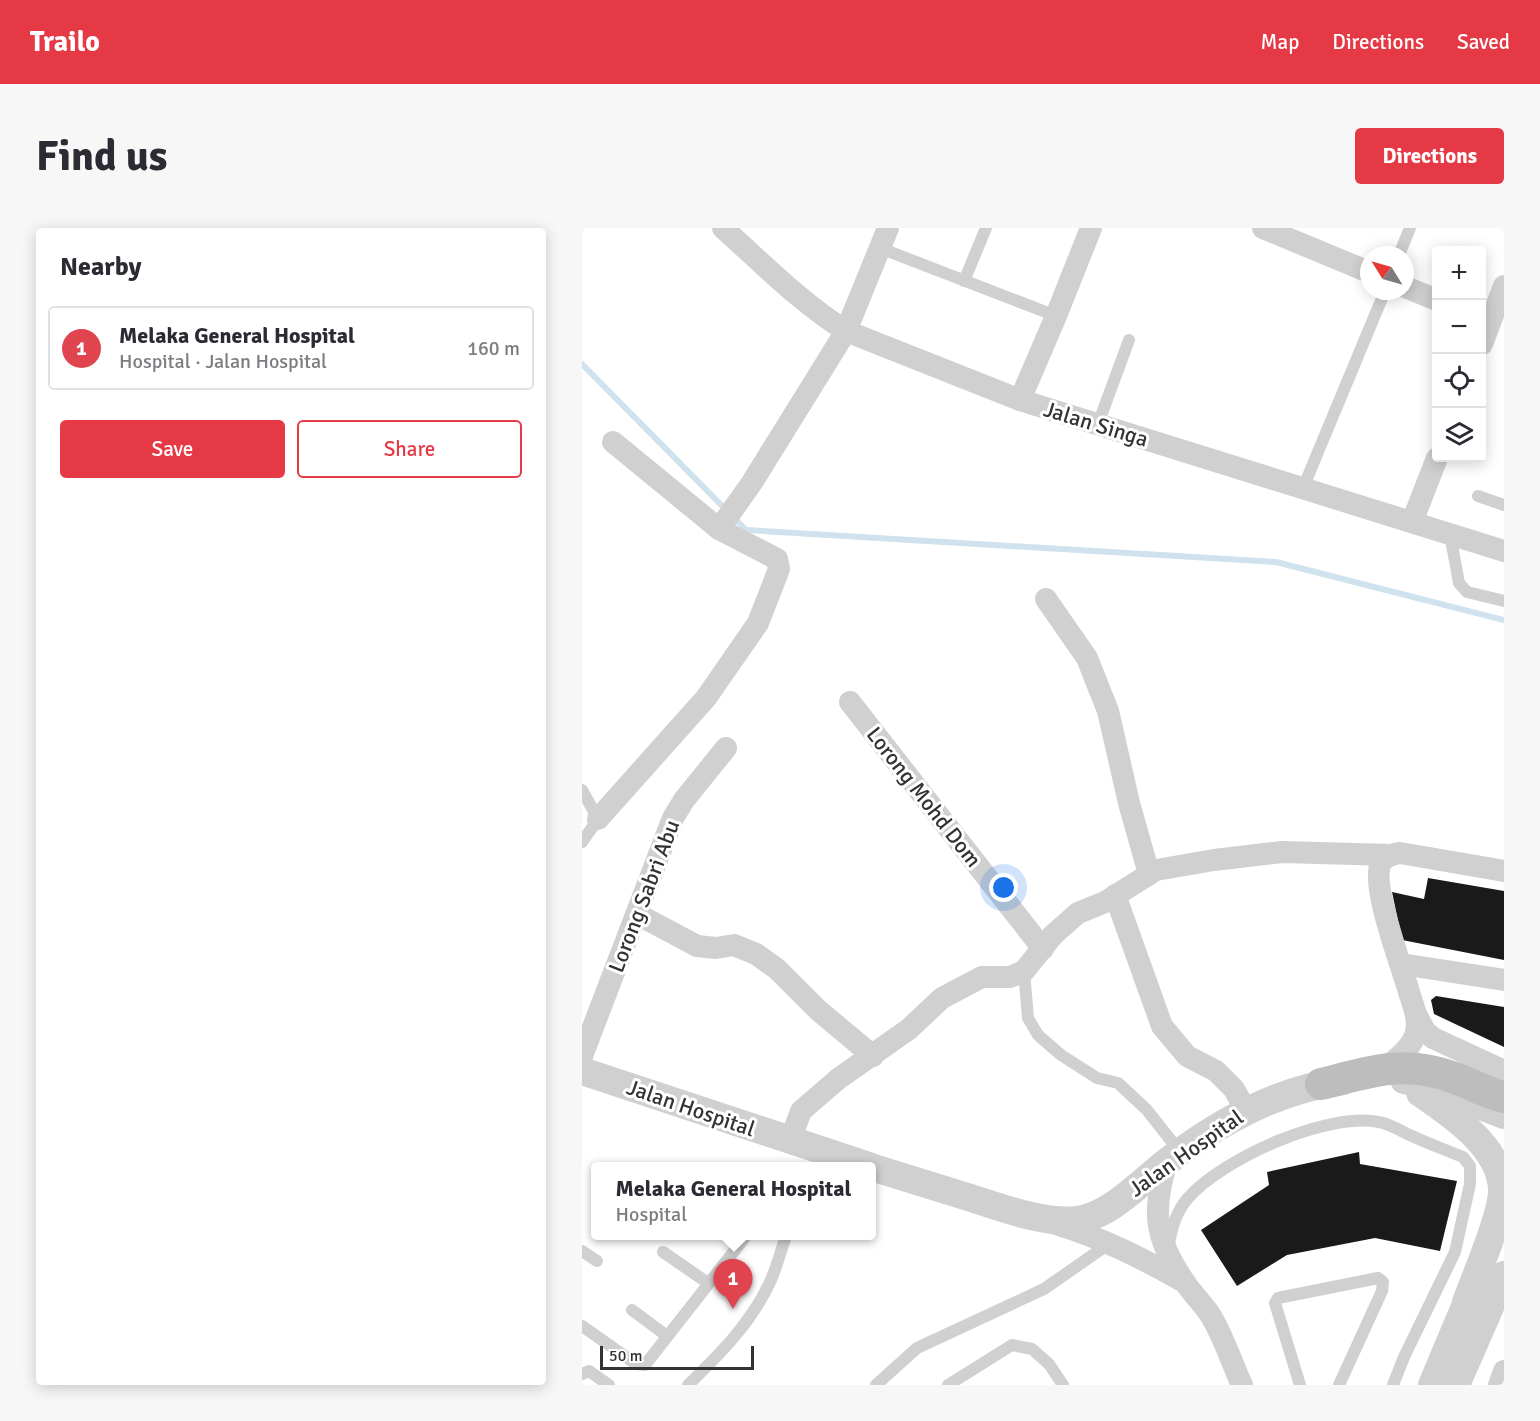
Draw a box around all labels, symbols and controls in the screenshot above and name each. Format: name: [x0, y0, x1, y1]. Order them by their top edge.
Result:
text: Trailo: [30, 25, 100, 59]
text: Map: [1261, 29, 1299, 55]
text: Directions: [1332, 29, 1424, 55]
text: Saved: [1457, 29, 1510, 55]
button: Directions: [1355, 128, 1504, 184]
text: Find us: [36, 131, 167, 182]
north arrow: [1360, 246, 1414, 300]
map controls: [1432, 246, 1486, 462]
button: +: [1432, 246, 1486, 300]
text: Nearby: [60, 251, 141, 283]
button: −: [1432, 300, 1486, 354]
text: Melaka General Hospital: [119, 322, 355, 349]
text: 1: [76, 336, 87, 361]
text: 160 m: [467, 336, 520, 361]
text: Hospital · Jalan Hospital: [119, 349, 327, 374]
button: locate: [1432, 354, 1486, 408]
street label: Jalan Singa: [1040, 395, 1152, 453]
button: layers: [1432, 408, 1486, 462]
button: Save: [60, 420, 285, 478]
button: Share: [297, 420, 522, 478]
street label: Lorong Mohd Dom: [861, 721, 987, 873]
street label: Lorong Sabri Abu: [602, 816, 686, 976]
your location: [989, 873, 1018, 902]
street label: Jalan Hospital: [623, 1073, 759, 1143]
street label: Jalan Hospital: [1124, 1104, 1248, 1202]
popup: [591, 1162, 876, 1240]
text: Melaka General Hospital: [616, 1175, 851, 1202]
text: Hospital: [616, 1202, 687, 1227]
pin: 1: [714, 1260, 752, 1309]
scale bar: [600, 1343, 754, 1370]
text: 50 m: [609, 1346, 643, 1366]

